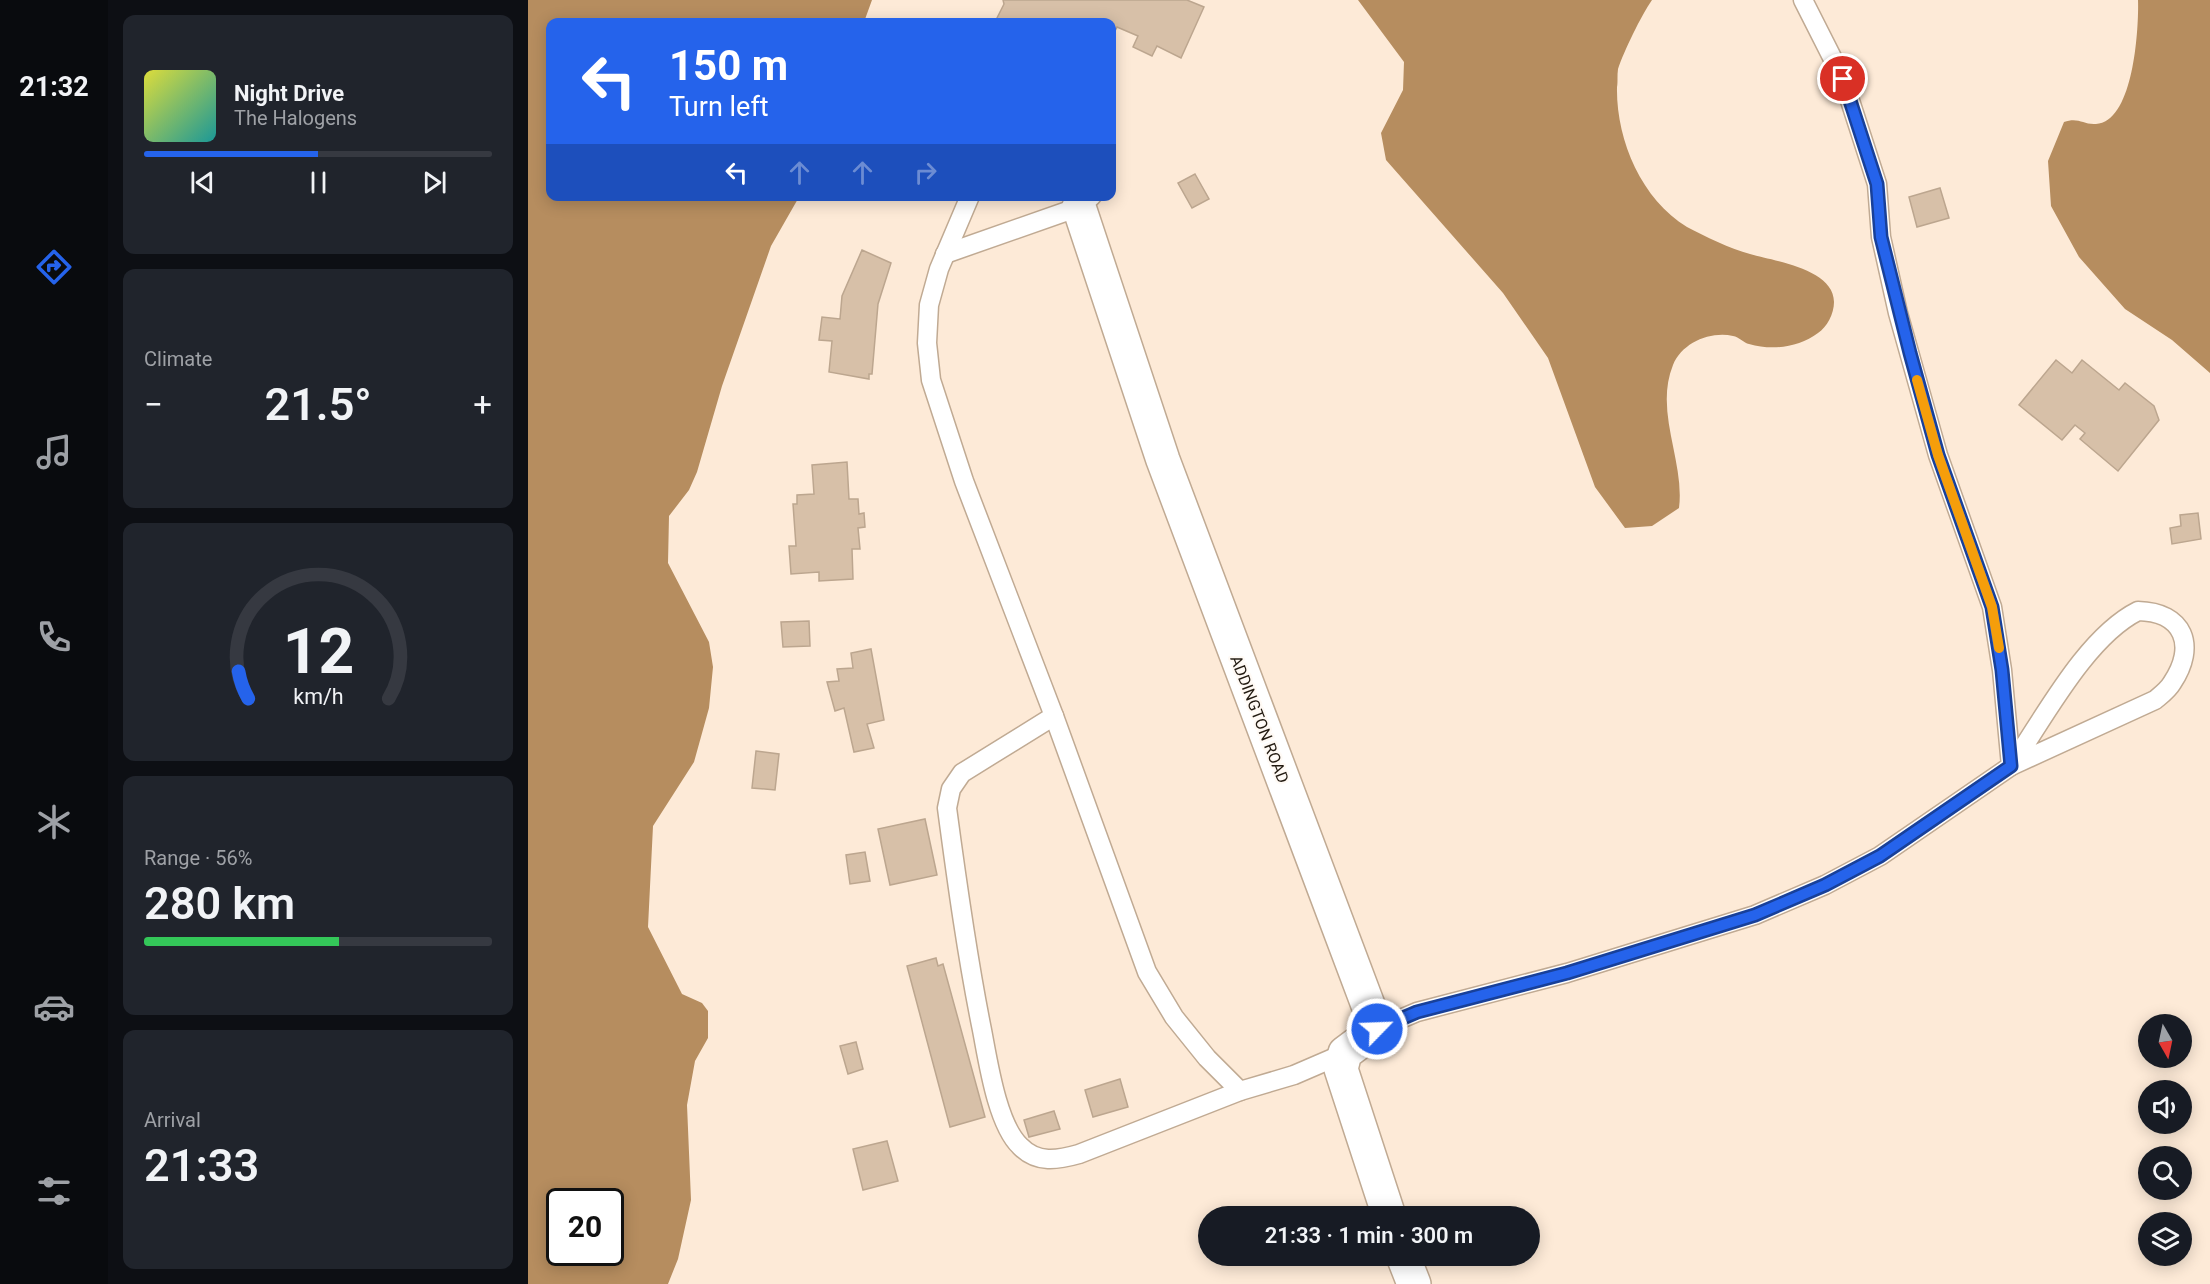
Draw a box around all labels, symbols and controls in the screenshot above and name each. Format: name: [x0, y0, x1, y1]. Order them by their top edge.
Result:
text: 150 m: [669, 41, 788, 90]
icon: left: [570, 42, 648, 120]
pin: [1817, 53, 1868, 104]
icon: arrive: [1826, 62, 1859, 95]
text: 21:32: [19, 71, 89, 103]
text: Night Drive: [234, 81, 344, 106]
text: Turn left: [669, 91, 769, 123]
text: The Halogens: [234, 106, 357, 130]
icon: left: [720, 156, 753, 189]
icon: ahead: [783, 156, 816, 189]
icon: ahead: [846, 156, 879, 189]
icon: right: [909, 156, 942, 189]
icon: previous: [186, 166, 219, 199]
icon: pause: [302, 166, 335, 199]
icon: next: [418, 166, 451, 199]
icon: directions: [33, 246, 75, 288]
text: Climate: [144, 347, 212, 371]
text: 21.5°: [264, 378, 372, 431]
text: −: [144, 385, 163, 424]
text: +: [473, 385, 492, 424]
icon: music: [33, 431, 75, 473]
text: 12: [282, 615, 354, 688]
icon: phone: [33, 616, 75, 658]
street label: ADDINGTON ROAD: [1226, 653, 1293, 786]
text: km/h: [293, 684, 343, 709]
icon: climate: [33, 801, 75, 843]
text: Range · 56%: [144, 846, 252, 870]
text: 280 km: [144, 877, 295, 930]
icon: car: [33, 986, 75, 1028]
position arrow: [1345, 997, 1409, 1061]
north arrow: [2138, 1014, 2192, 1068]
map controls: [2138, 1014, 2192, 1266]
button: sound: [2138, 1080, 2192, 1134]
text: Arrival: [144, 1108, 201, 1132]
text: 21:33: [144, 1139, 259, 1192]
button: search: [2138, 1146, 2192, 1200]
icon: filters: [33, 1170, 75, 1212]
speed limit sign: 20: [546, 1188, 624, 1266]
button: layers: [2138, 1212, 2192, 1266]
text: 21:33 · 1 min · 300 m: [1265, 1223, 1473, 1248]

